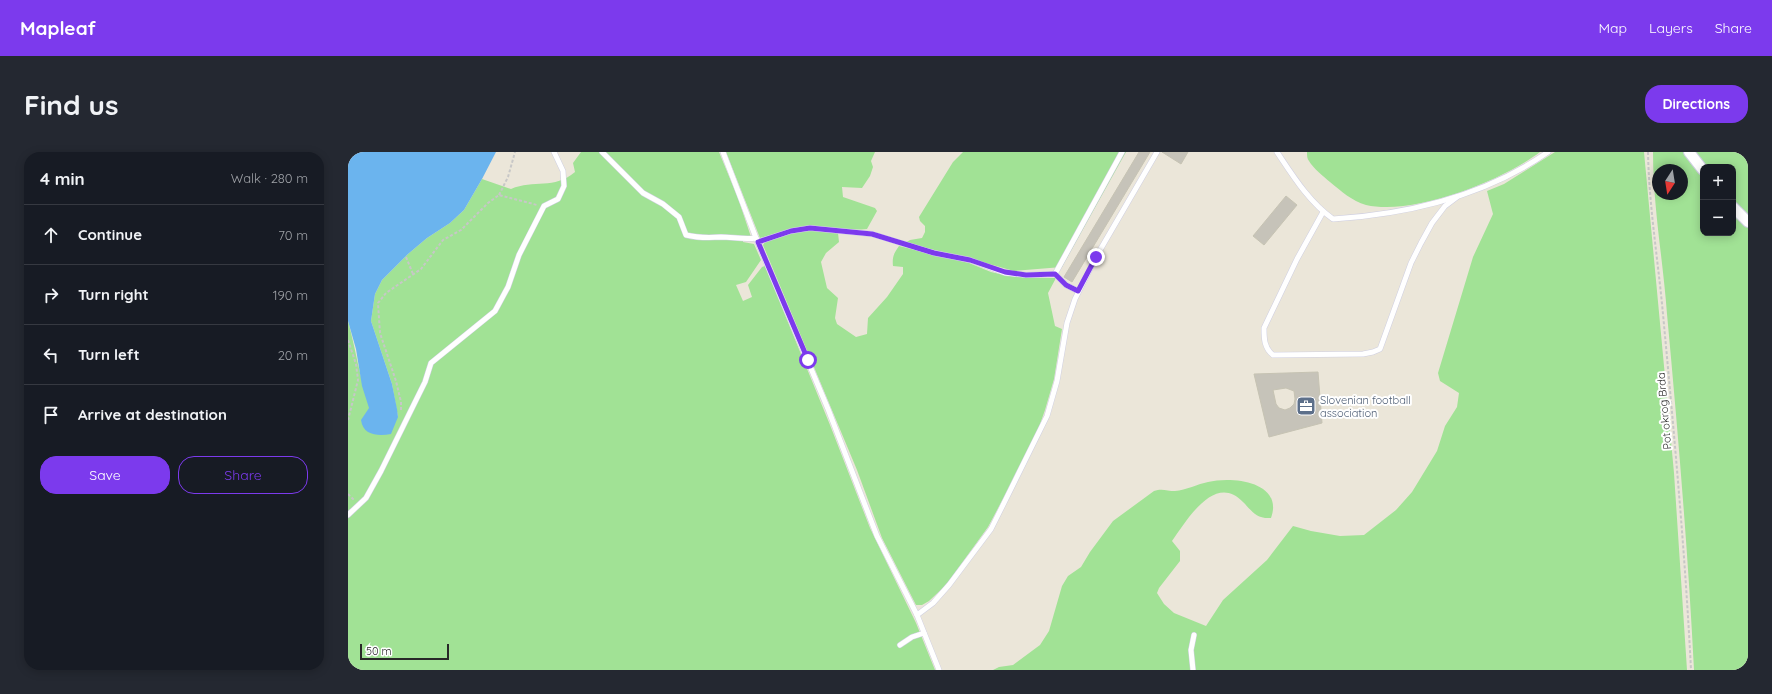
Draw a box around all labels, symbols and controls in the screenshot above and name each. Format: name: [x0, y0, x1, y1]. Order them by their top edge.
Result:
text: Mapleaf: [20, 16, 96, 40]
text: Map: [1598, 19, 1627, 37]
text: Layers: [1649, 19, 1693, 37]
text: Share: [1715, 19, 1752, 37]
button: Directions: [1645, 85, 1748, 123]
text: Find us: [24, 87, 118, 122]
north arrow: [1652, 164, 1688, 200]
map controls: [1700, 164, 1736, 236]
button: +: [1700, 164, 1736, 200]
text: 4 min: [40, 168, 85, 189]
text: Walk · 280 m: [231, 170, 308, 186]
button: −: [1700, 200, 1736, 236]
icon: ahead: [40, 224, 62, 246]
text: Continue: [78, 225, 142, 244]
text: 70 m: [278, 227, 308, 243]
route end: [1087, 248, 1105, 266]
icon: right: [40, 284, 62, 306]
text: Turn right: [78, 285, 149, 304]
text: 190 m: [273, 287, 308, 303]
icon: left: [40, 344, 62, 366]
text: Turn left: [78, 345, 140, 364]
text: 20 m: [278, 347, 308, 363]
route start: [799, 351, 817, 369]
street label: Pot okrog Brda: [1654, 372, 1674, 450]
place label: Slovenian football association: [1320, 393, 1411, 420]
office icon: Slovenian football association: [1295, 395, 1317, 417]
icon: arrive: [40, 404, 62, 426]
text: Arrive at destination: [78, 405, 227, 424]
button: Save: [40, 456, 170, 494]
button: Share: [178, 456, 308, 494]
scale bar: [360, 642, 449, 661]
text: 50 m: [366, 644, 392, 658]

